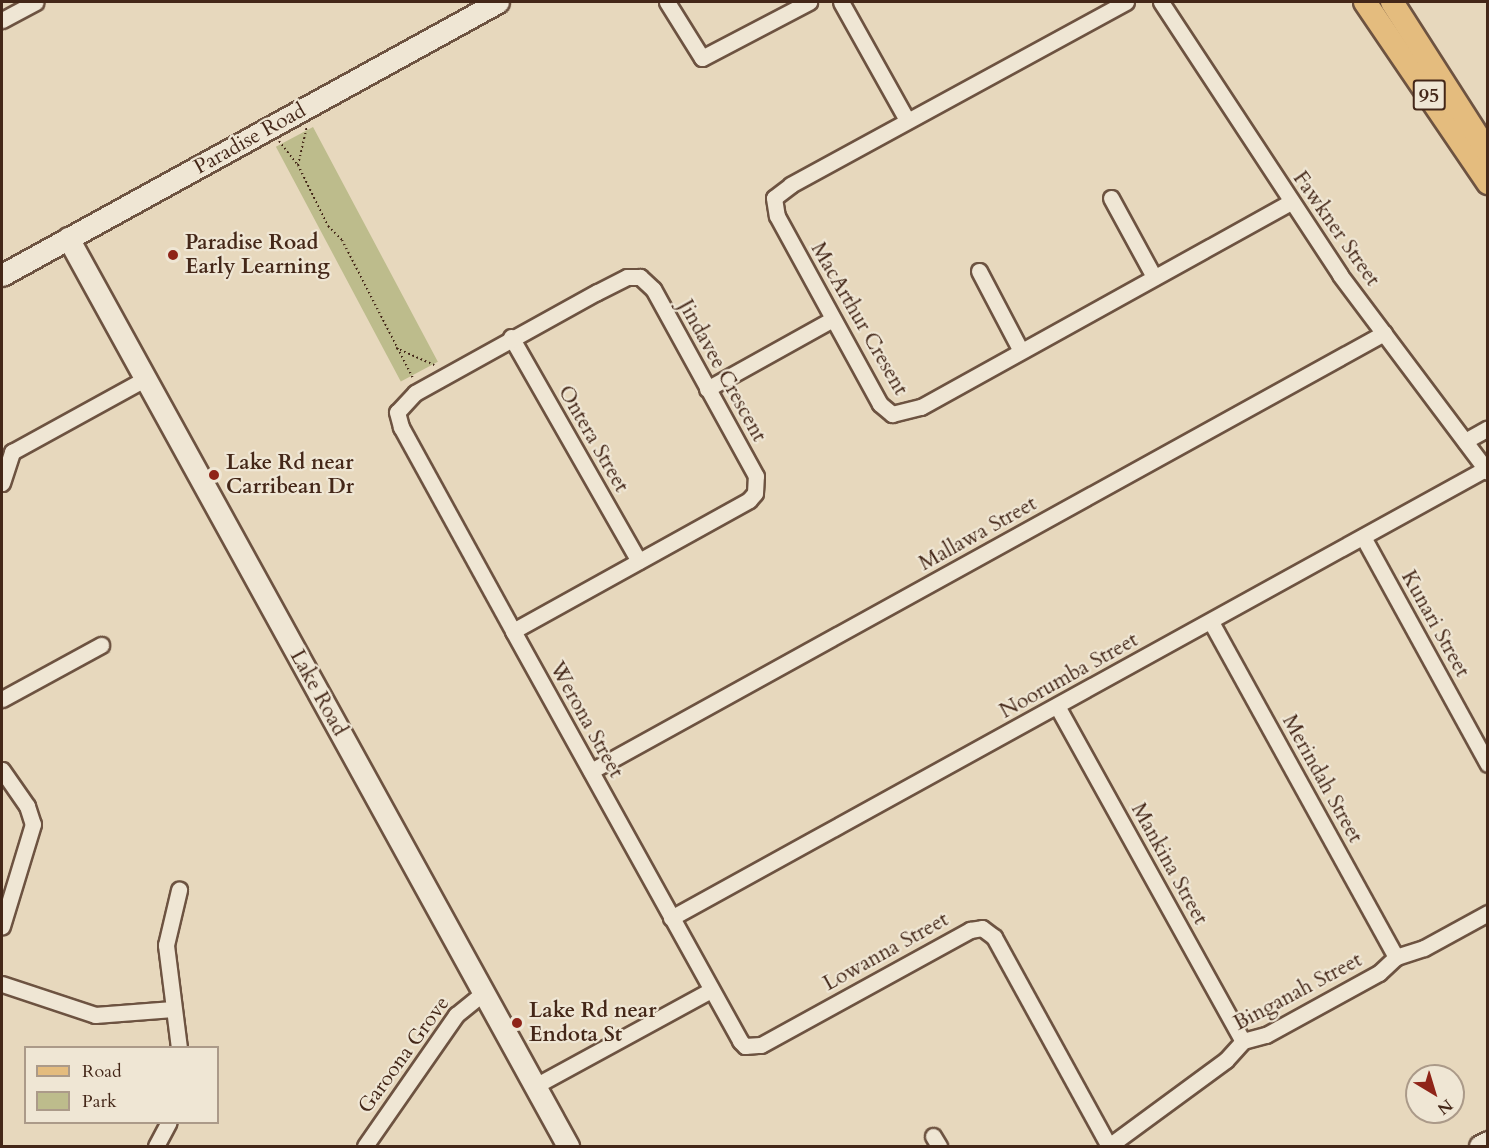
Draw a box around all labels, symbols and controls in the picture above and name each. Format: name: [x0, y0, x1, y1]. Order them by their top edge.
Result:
road number: 95: [1412, 78, 1446, 112]
street label: Paradise Road: [190, 98, 310, 180]
street label: Fawkner Street: [1287, 167, 1385, 291]
place label: Paradise Road Early Learning: [185, 230, 330, 280]
street label: MacArthur Cresent: [805, 238, 913, 400]
marker: Paradise Road Early Learning: [166, 248, 180, 262]
street label: Jindavee Crescent: [673, 296, 771, 446]
street label: Ontera Street: [552, 381, 634, 497]
place label: Lake Rd near Carribean Dr: [226, 450, 354, 500]
marker: Lake Rd near Carribean Dr: [207, 468, 221, 482]
street label: Mallawa Street: [915, 491, 1041, 577]
street label: Kunari Street: [1395, 566, 1475, 682]
street label: Noorumba Street: [996, 628, 1142, 724]
street label: Lake Road: [284, 646, 352, 740]
street label: Werona Street: [544, 658, 628, 782]
street label: Merindah Street: [1276, 710, 1368, 848]
street label: Mankina Street: [1125, 799, 1213, 929]
street label: Lowanna Street: [819, 907, 953, 997]
street label: Binganah Street: [1230, 948, 1366, 1036]
street label: Garoona Grove: [353, 992, 455, 1118]
place label: Lake Rd near Endota St: [529, 998, 657, 1048]
marker: Lake Rd near Endota St: [510, 1016, 524, 1030]
legend: [24, 1046, 219, 1124]
text: Road: [82, 1059, 122, 1084]
north arrow: [1405, 1064, 1465, 1124]
text: Park: [82, 1089, 117, 1114]
text: N: [1433, 1094, 1457, 1120]

